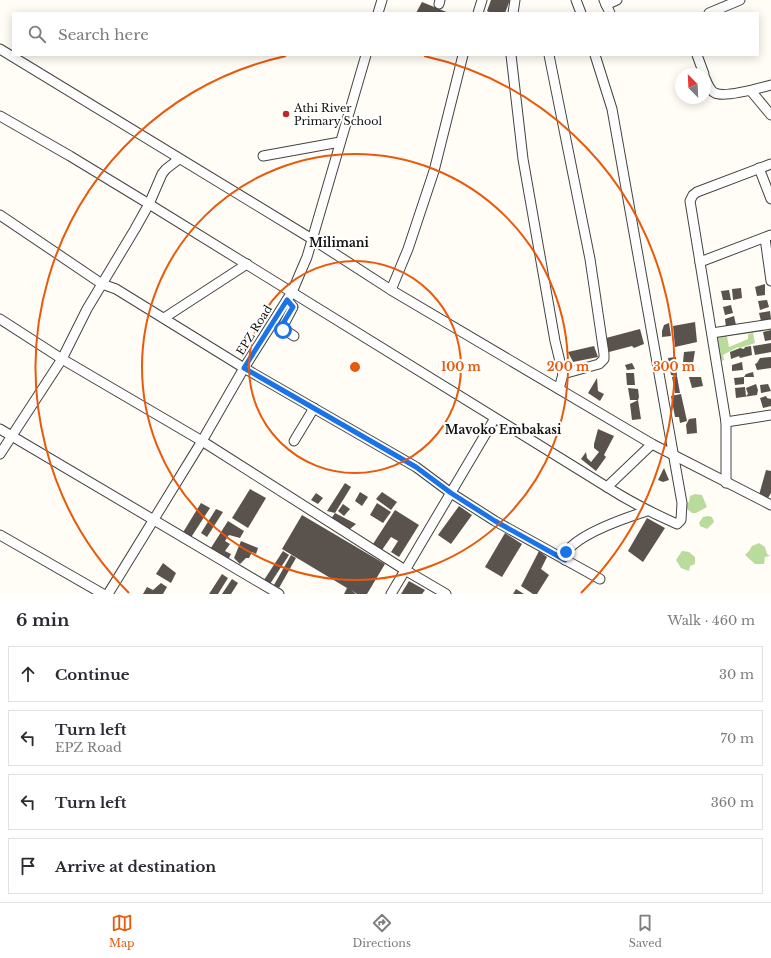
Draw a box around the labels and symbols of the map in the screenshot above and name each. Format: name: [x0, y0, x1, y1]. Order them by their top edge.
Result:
north arrow: [675, 68, 711, 104]
place label: Athi River Primary School: [293, 101, 383, 128]
marker: Athi River Primary School: [281, 109, 291, 119]
district label: Milimani: [309, 235, 370, 250]
street label: EPZ Road: [233, 302, 275, 358]
route start: [274, 321, 292, 339]
text: 100 m: [441, 359, 482, 374]
text: 200 m: [547, 359, 590, 374]
text: 300 m: [653, 359, 696, 374]
centre of rings: [348, 360, 362, 374]
district label: Mavoko Embakasi: [445, 422, 562, 437]
route end: [557, 543, 575, 561]

